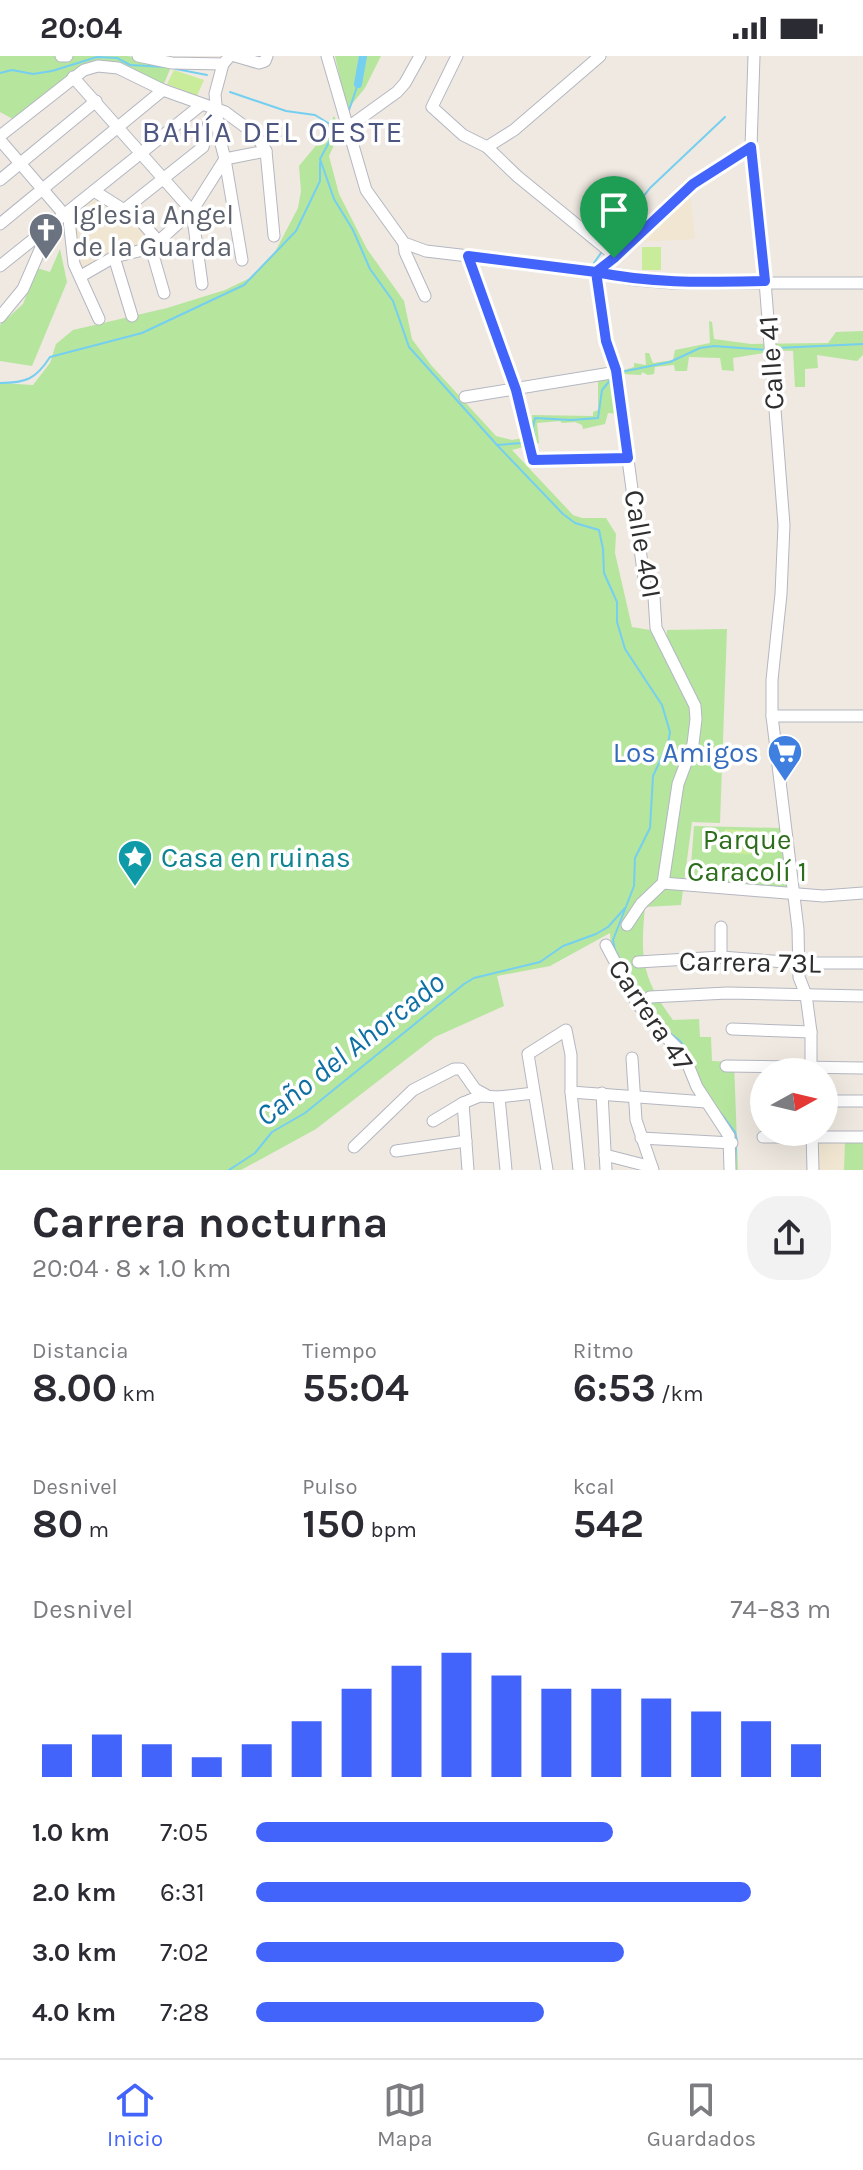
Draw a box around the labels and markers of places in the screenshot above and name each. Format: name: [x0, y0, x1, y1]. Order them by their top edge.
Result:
pin: [580, 176, 648, 258]
place label: Iglesia Angel de la Guarda: [72, 198, 234, 263]
church icon: Iglesia Angel de la Guarda: [27, 211, 65, 261]
supermarket icon: Los Amigos: [766, 733, 804, 783]
place label: Los Amigos: [613, 736, 759, 769]
place icon: Casa en ruinas: [116, 838, 154, 888]
place label: Casa en ruinas: [161, 841, 351, 874]

